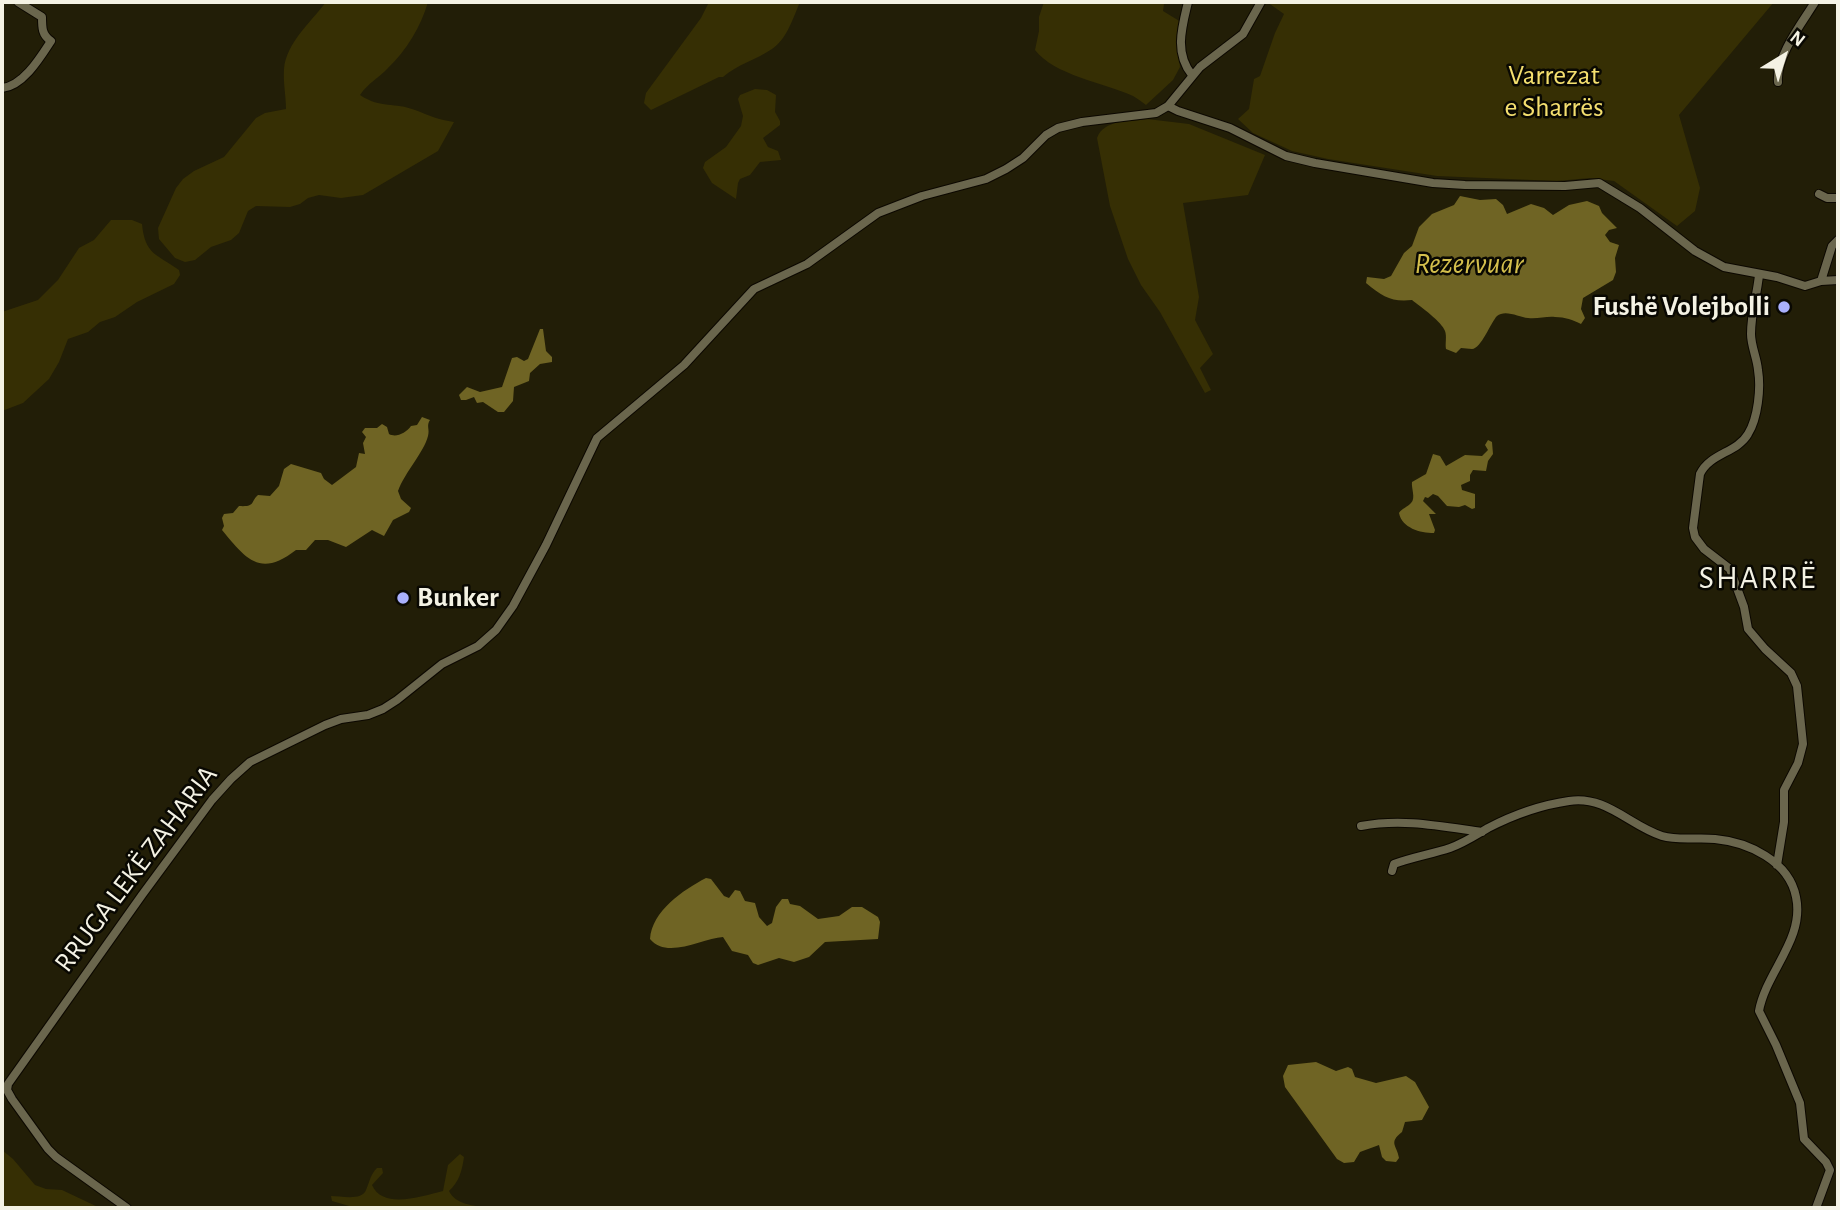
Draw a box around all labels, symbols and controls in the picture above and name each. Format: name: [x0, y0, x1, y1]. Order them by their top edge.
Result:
north arrow: [1749, 21, 1819, 91]
text: N: [1786, 28, 1808, 51]
park label: Varrezat e Sharrës: [1504, 59, 1604, 125]
water label: Rezervuar: [1414, 246, 1524, 282]
place label: Fushë Volejbolli: [1592, 290, 1770, 324]
marker: Fushë Volejbolli: [1776, 299, 1792, 315]
district label: SHARRË: [1700, 559, 1816, 597]
place label: Bunker: [417, 581, 499, 615]
marker: Bunker: [395, 590, 411, 606]
street label: RRUGA LEKË ZAHARIA: [47, 759, 225, 979]

